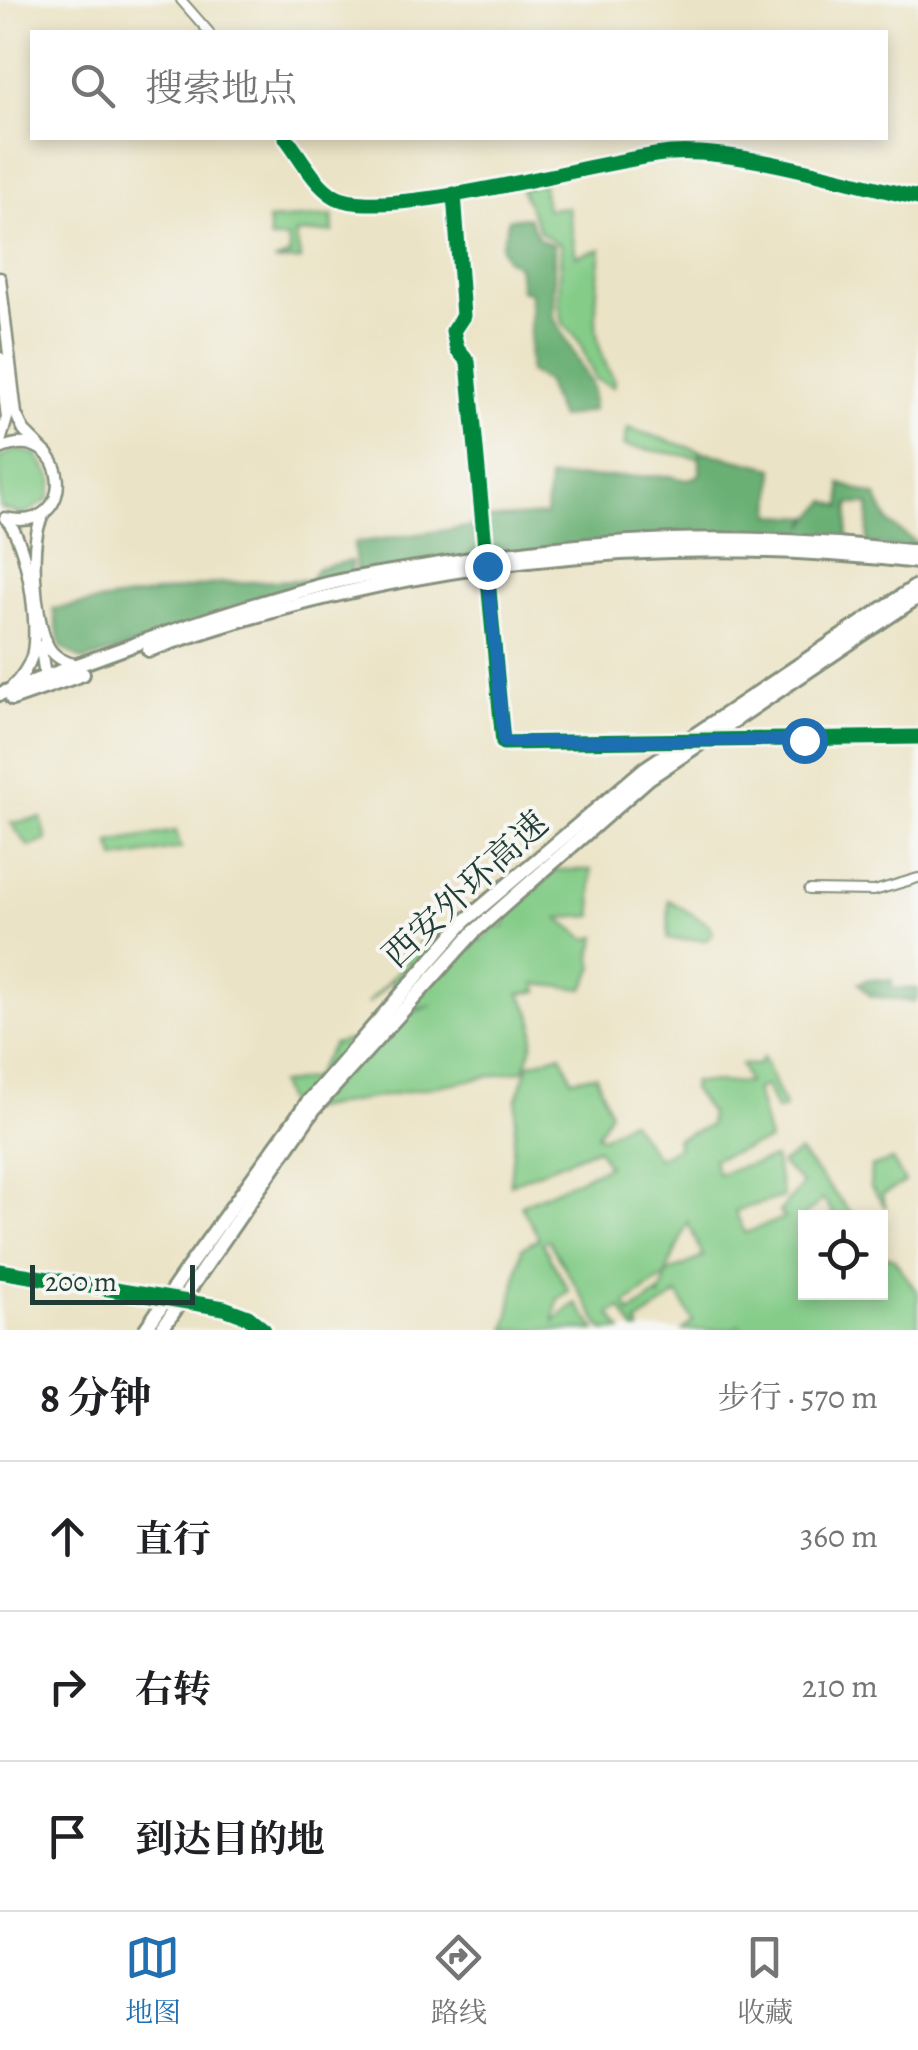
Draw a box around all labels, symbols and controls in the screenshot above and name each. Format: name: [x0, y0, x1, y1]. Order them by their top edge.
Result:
search box: [30, 30, 888, 140]
icon: search: [65, 58, 120, 113]
text: 搜索地点: [145, 62, 297, 114]
route end: [465, 544, 511, 590]
route start: [782, 718, 828, 764]
street label: 西安外环高速: [372, 800, 558, 978]
map controls: [798, 1210, 888, 1300]
button: locate: [798, 1210, 888, 1300]
scale bar: [30, 1260, 195, 1304]
text: 200 m: [45, 1263, 117, 1301]
text: 8 分钟: [40, 1369, 151, 1426]
text: 步行 · 570 m: [718, 1375, 878, 1419]
icon: ahead: [40, 1509, 95, 1564]
text: 直行: [135, 1513, 211, 1565]
text: 360 m: [800, 1514, 878, 1558]
icon: right: [40, 1659, 95, 1714]
text: 右转: [135, 1663, 211, 1715]
text: 210 m: [802, 1664, 878, 1708]
icon: arrive: [40, 1809, 95, 1864]
text: 到达目的地: [135, 1813, 325, 1865]
tab: 地图: [125, 1930, 181, 2032]
tab: 路线: [431, 1930, 487, 2032]
tab: 收藏: [737, 1930, 793, 2032]

